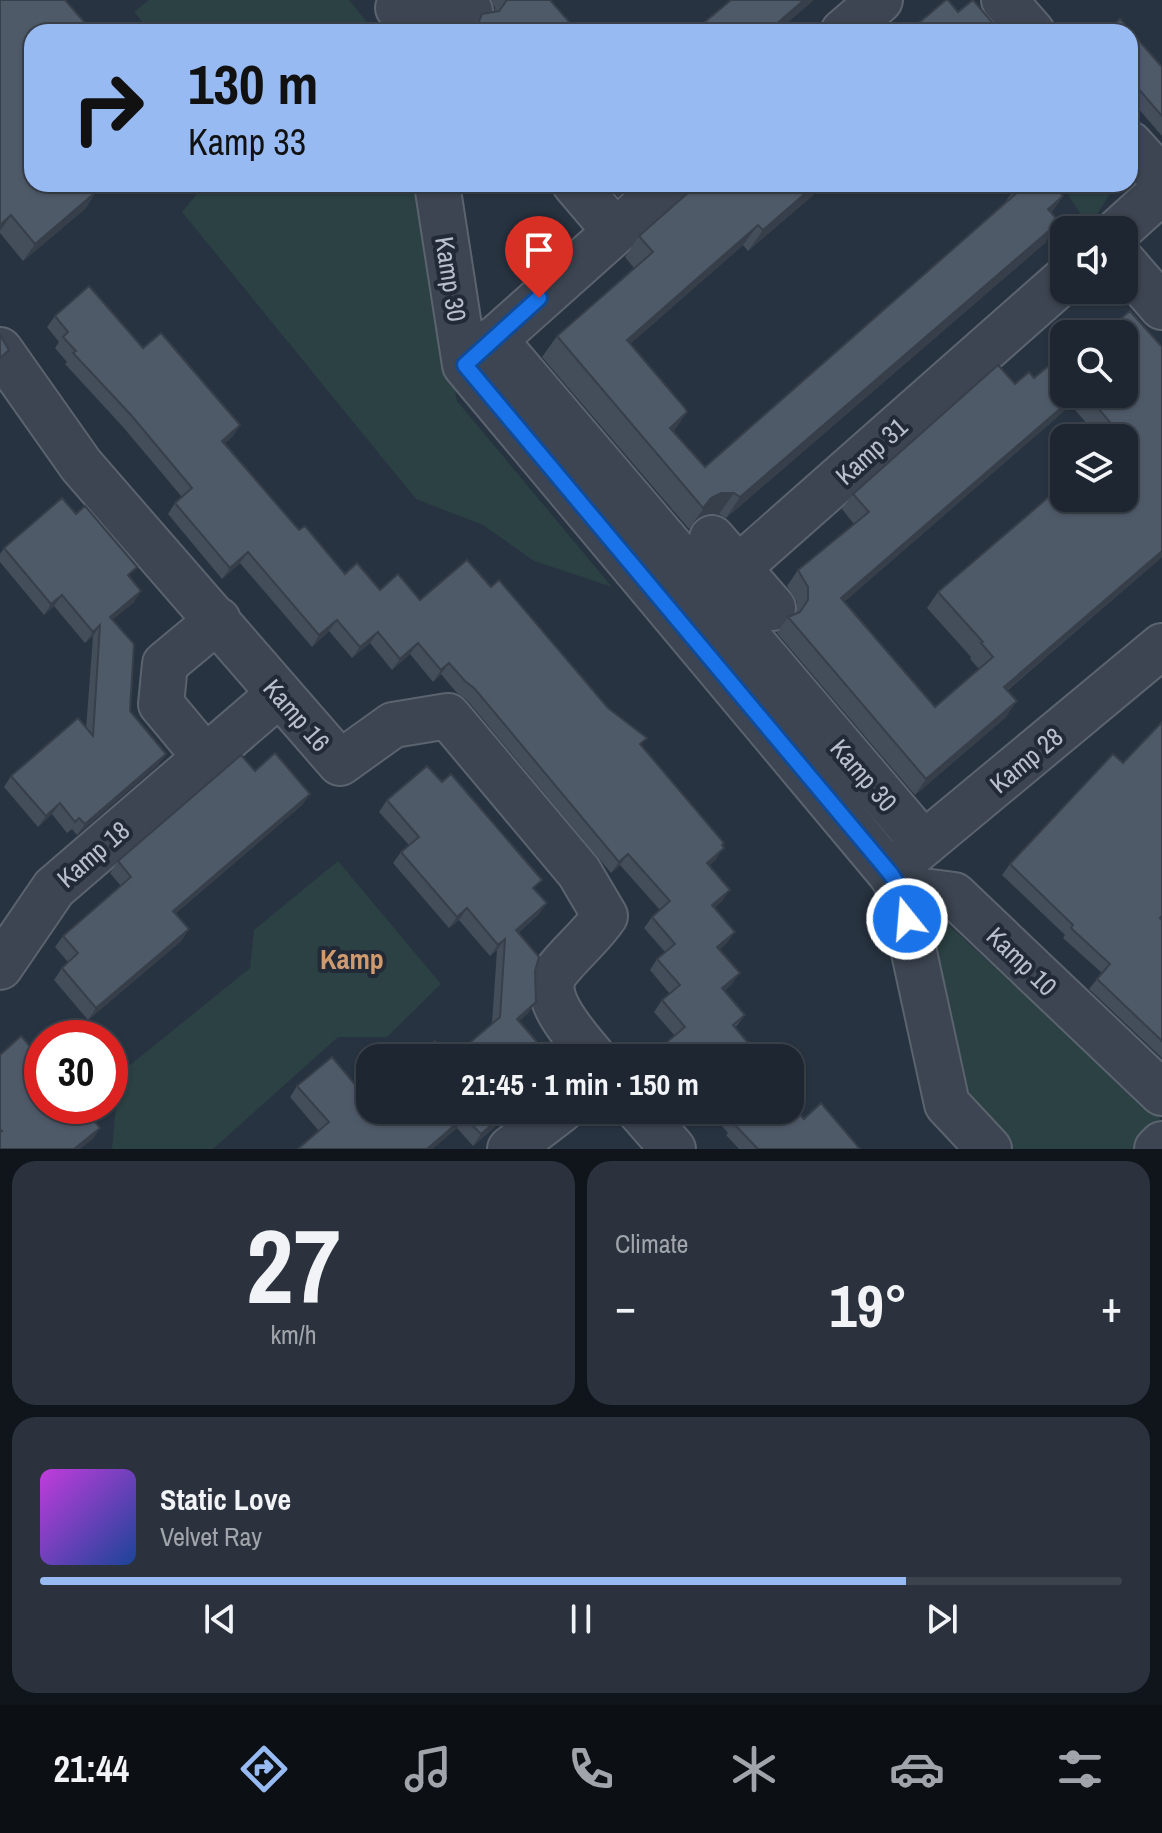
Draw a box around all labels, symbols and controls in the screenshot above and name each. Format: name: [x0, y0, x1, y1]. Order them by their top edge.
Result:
text: 130 m: [188, 46, 318, 121]
icon: right: [56, 56, 160, 160]
text: Kamp 33: [188, 118, 306, 166]
pin: [505, 216, 573, 298]
map controls: [1050, 216, 1138, 512]
button: sound: [1050, 216, 1138, 304]
icon: arrive: [517, 228, 561, 272]
street label: Kamp 30: [427, 234, 475, 324]
button: search: [1050, 320, 1138, 408]
street label: Kamp 31: [828, 409, 915, 493]
button: layers: [1050, 424, 1138, 512]
street label: Kamp 16: [256, 671, 338, 759]
street label: Kamp 28: [982, 719, 1070, 801]
street label: Kamp 30: [823, 731, 905, 819]
street label: Kamp 18: [49, 813, 137, 895]
position arrow: [865, 877, 949, 961]
street label: Kamp 10: [979, 919, 1065, 1003]
district label: Kamp: [320, 940, 384, 978]
speed limit sign: 30: [24, 1020, 128, 1124]
text: 21:45 · 1 min · 150 m: [461, 1064, 699, 1104]
text: 27: [246, 1195, 341, 1335]
text: Climate: [615, 1226, 688, 1261]
text: 19°: [829, 1265, 908, 1346]
text: −: [615, 1276, 636, 1336]
text: +: [1101, 1276, 1122, 1336]
text: km/h: [270, 1317, 317, 1352]
text: Static Love: [160, 1479, 291, 1519]
text: Velvet Ray: [160, 1519, 262, 1554]
icon: previous: [198, 1597, 242, 1641]
icon: pause: [559, 1597, 603, 1641]
icon: next: [920, 1597, 964, 1641]
icon: directions: [236, 1741, 292, 1797]
icon: music: [400, 1741, 456, 1797]
icon: phone: [563, 1741, 619, 1797]
icon: climate: [726, 1741, 782, 1797]
icon: car: [889, 1741, 945, 1797]
icon: filters: [1052, 1741, 1108, 1797]
text: 21:44: [54, 1745, 129, 1793]

